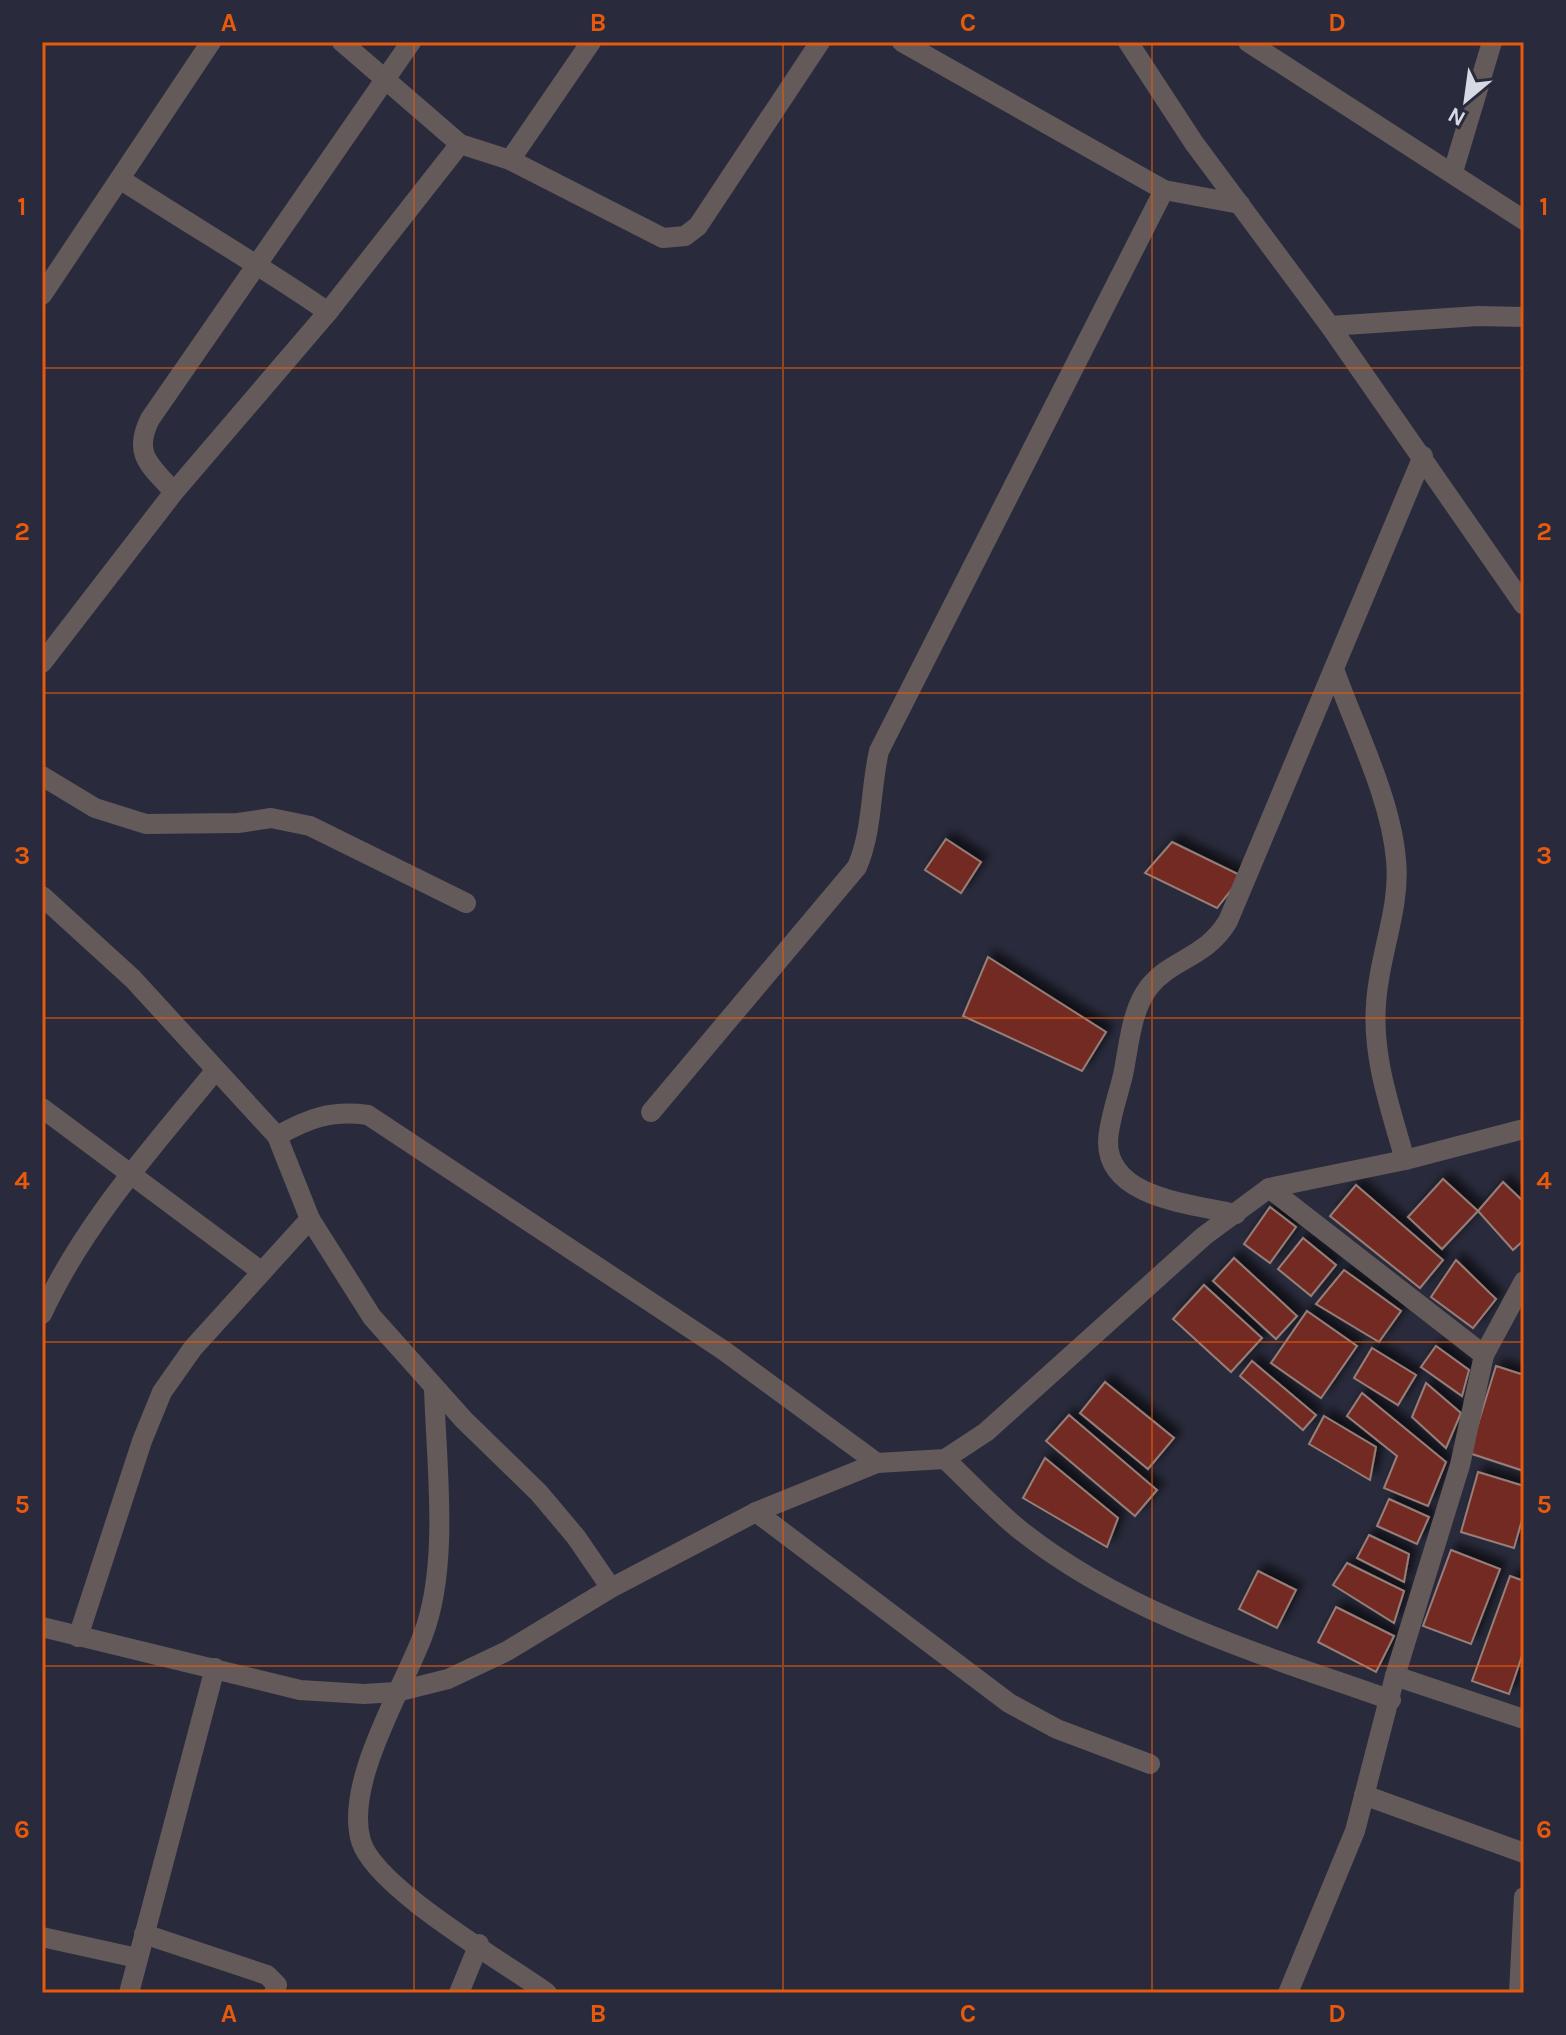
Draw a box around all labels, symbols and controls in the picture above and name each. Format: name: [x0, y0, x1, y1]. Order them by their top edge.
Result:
text: A: [221, 7, 237, 38]
text: B: [590, 7, 606, 38]
text: C: [960, 7, 976, 38]
text: D: [1328, 7, 1346, 38]
north arrow: [1426, 60, 1506, 140]
text: N: [1444, 101, 1470, 132]
text: 1: [17, 191, 27, 222]
text: 1: [1539, 191, 1549, 222]
text: 2: [14, 516, 30, 547]
text: 2: [1536, 516, 1552, 547]
text: 3: [14, 840, 30, 871]
text: 3: [1536, 840, 1552, 871]
text: 4: [14, 1165, 30, 1196]
text: 4: [1536, 1165, 1552, 1196]
text: 5: [14, 1489, 30, 1520]
text: 5: [1536, 1489, 1552, 1520]
text: 6: [14, 1814, 30, 1845]
text: 6: [1536, 1814, 1552, 1845]
text: A: [221, 1998, 237, 2029]
text: B: [590, 1998, 606, 2029]
text: C: [960, 1998, 976, 2029]
text: D: [1328, 1998, 1346, 2029]

